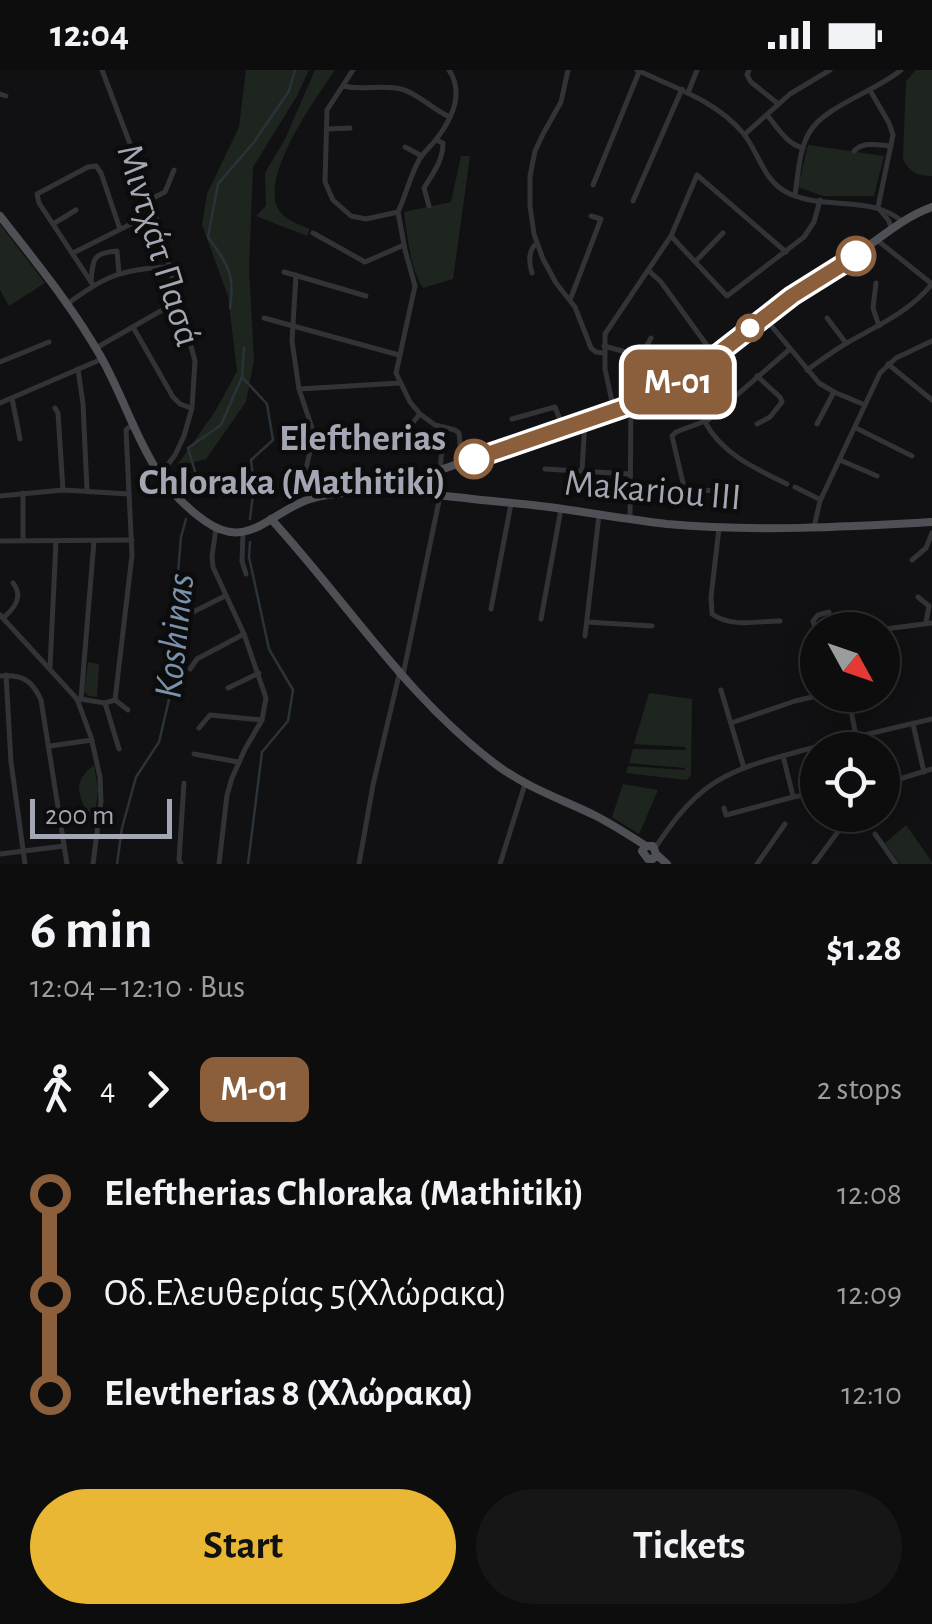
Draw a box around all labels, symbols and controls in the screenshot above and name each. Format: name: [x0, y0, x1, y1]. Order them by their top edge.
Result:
text: 12:04: [50, 16, 129, 54]
street label: Μιντχάτ Πασά: [109, 140, 207, 351]
unlabelled marker: [837, 237, 875, 275]
unlabelled marker: [737, 315, 763, 341]
line badge: M-01: [608, 350, 748, 414]
text: M-01: [644, 365, 712, 400]
place label: Eleftherias Chloraka (Mathitiki): [139, 420, 446, 502]
marker: Eleftherias Chloraka (Mathitiki): [455, 440, 493, 478]
street label: Makariou III: [563, 464, 743, 518]
water label: Koshinas: [149, 571, 201, 701]
north arrow: [800, 612, 900, 712]
map controls: [800, 612, 900, 832]
button: locate: [800, 732, 900, 832]
scale bar: [30, 794, 172, 838]
text: 200 m: [45, 802, 114, 830]
text: 6 min: [30, 903, 153, 958]
text: $1.28: [826, 930, 902, 968]
text: 12:04 – 12:10 · Bus: [30, 971, 245, 1003]
icon: walk: [30, 1062, 85, 1117]
icon: forward: [130, 1062, 185, 1117]
text: M-01: [220, 1072, 289, 1107]
text: 4: [100, 1073, 115, 1105]
text: 2 stops: [817, 1073, 902, 1105]
text: Eleftherias Chloraka (Mathitiki): [104, 1175, 584, 1213]
text: 12:08: [837, 1178, 902, 1210]
text: Οδ.Ελευθερίας 5(Χλώρακα): [104, 1275, 507, 1313]
text: 12:09: [837, 1278, 902, 1310]
text: Elevtherias 8 (Χλώρακα): [104, 1375, 474, 1413]
text: 12:10: [841, 1378, 902, 1410]
button: Start: [30, 1489, 456, 1604]
button: Tickets: [476, 1489, 902, 1604]

